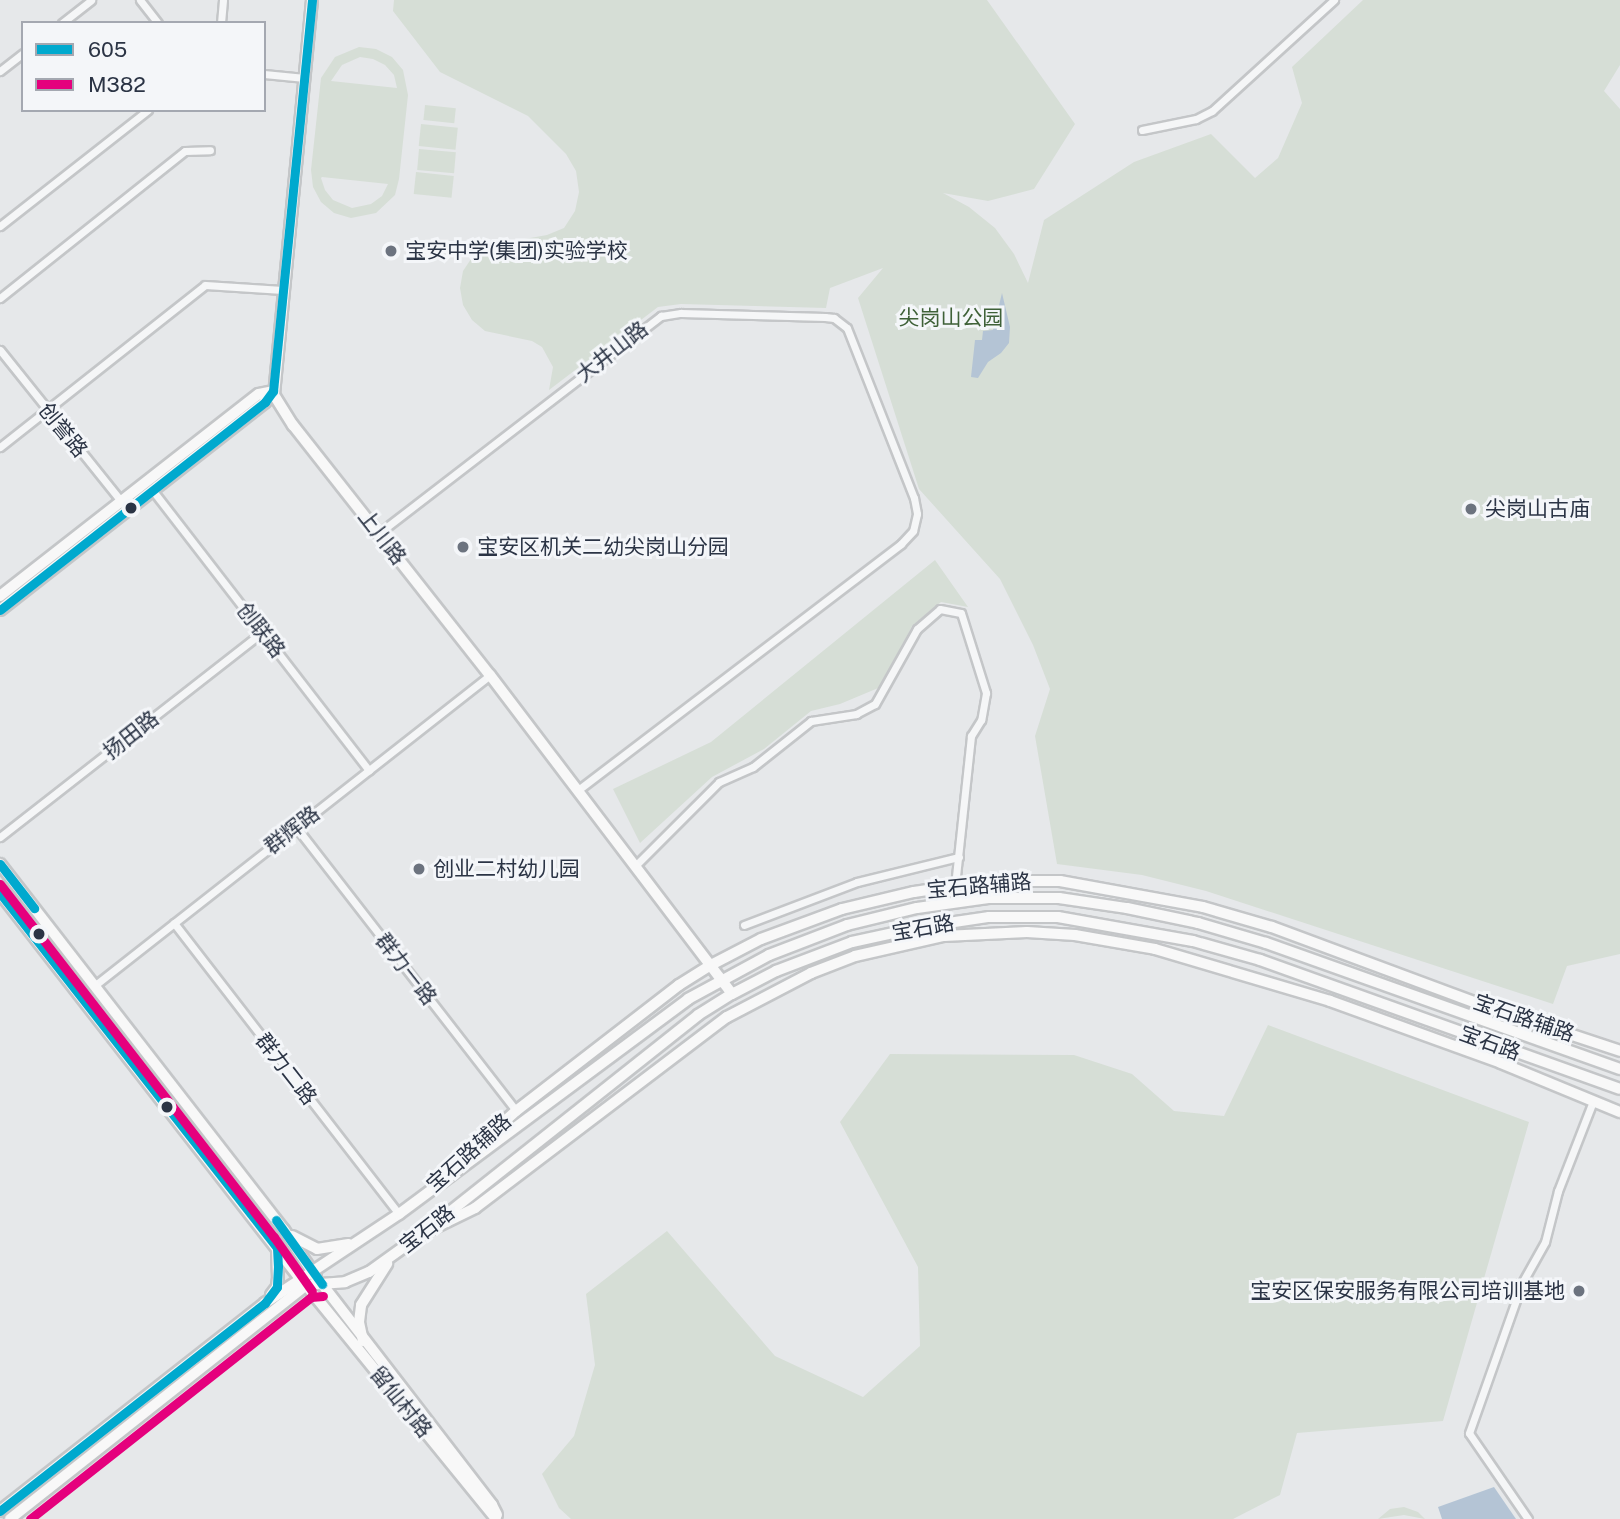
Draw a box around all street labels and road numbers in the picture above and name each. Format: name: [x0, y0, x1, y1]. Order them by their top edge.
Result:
street label: 大井山路: [571, 316, 653, 388]
street label: 创誉路: [33, 398, 93, 462]
street label: 上川路: [353, 504, 411, 570]
street label: 创联路: [232, 597, 290, 663]
street label: 扬田路: [98, 706, 164, 764]
street label: 群辉路: [259, 801, 325, 859]
street label: 宝石路辅路: [926, 869, 1032, 903]
street label: 宝石路: [890, 910, 956, 946]
street label: 群力一路: [370, 928, 442, 1010]
street label: 宝石路辅路: [1470, 989, 1578, 1047]
street label: 宝石路: [1456, 1020, 1524, 1066]
street label: 群力二路: [250, 1028, 322, 1110]
street label: 宝石路辅路: [422, 1109, 516, 1197]
street label: 宝石路: [394, 1200, 460, 1258]
street label: 留仙村路: [365, 1361, 437, 1443]

